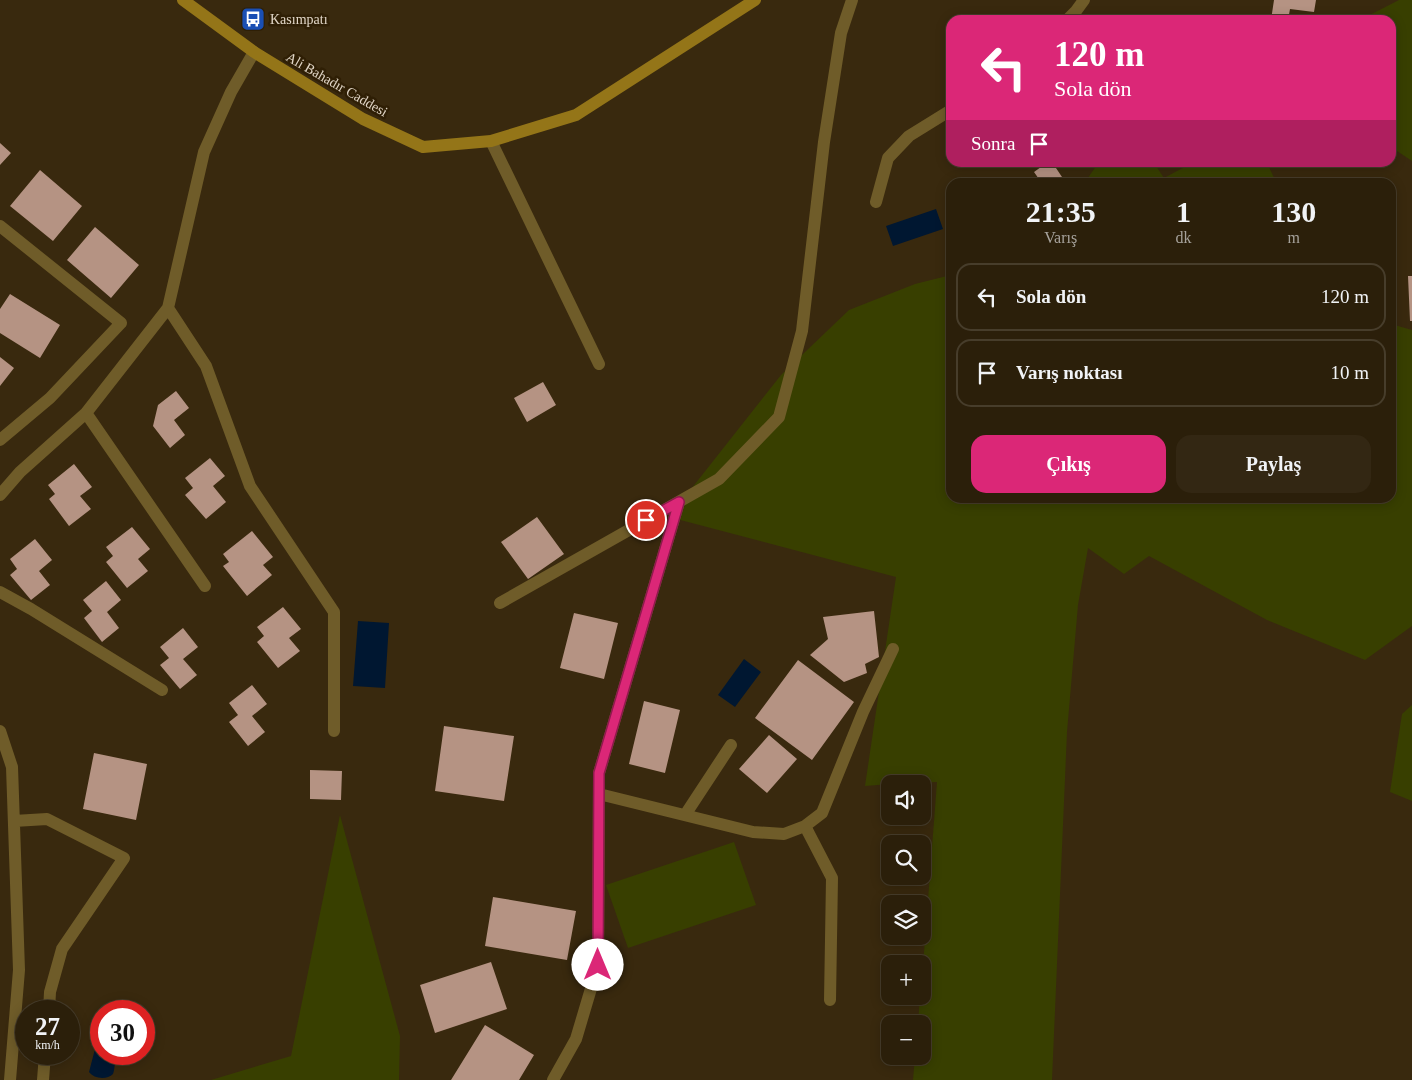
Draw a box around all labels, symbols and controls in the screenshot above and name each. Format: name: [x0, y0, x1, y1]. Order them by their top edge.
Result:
bus stop icon: Kasımpatı: [240, 6, 266, 32]
place label: Kasımpatı: [270, 12, 328, 27]
icon: left: [971, 35, 1036, 100]
text: 120 m: [1054, 35, 1144, 74]
street label: Ali Bahadır Caddesi: [284, 49, 390, 120]
text: Sola dön: [1054, 76, 1132, 101]
icon: arrive: [1025, 130, 1053, 158]
text: Sonra: [971, 133, 1015, 154]
text: 21:35: [1026, 195, 1096, 228]
text: 1: [1176, 195, 1191, 228]
text: 130: [1271, 195, 1316, 228]
text: Varış: [1044, 229, 1077, 246]
text: dk: [1176, 229, 1192, 246]
text: m: [1288, 229, 1300, 246]
icon: left: [973, 283, 1001, 311]
text: Sola dön: [1016, 286, 1086, 307]
text: 120 m: [1321, 286, 1369, 307]
icon: arrive: [973, 359, 1001, 387]
text: Varış noktası: [1016, 362, 1122, 383]
text: 10 m: [1330, 362, 1369, 383]
button: Çıkış: [971, 435, 1166, 493]
button: Paylaş: [1176, 435, 1371, 493]
pin: [625, 499, 667, 541]
icon: arrive: [632, 506, 660, 534]
map controls: [881, 775, 931, 1065]
button: sound: [881, 775, 931, 825]
button: search: [881, 835, 931, 885]
button: layers: [881, 895, 931, 945]
position arrow: [571, 938, 623, 990]
button: +: [881, 955, 931, 1005]
speed limit sign: 30: [90, 1000, 155, 1065]
text: 27: [35, 1013, 60, 1040]
button: −: [881, 1015, 931, 1065]
text: km/h: [35, 1038, 60, 1052]

